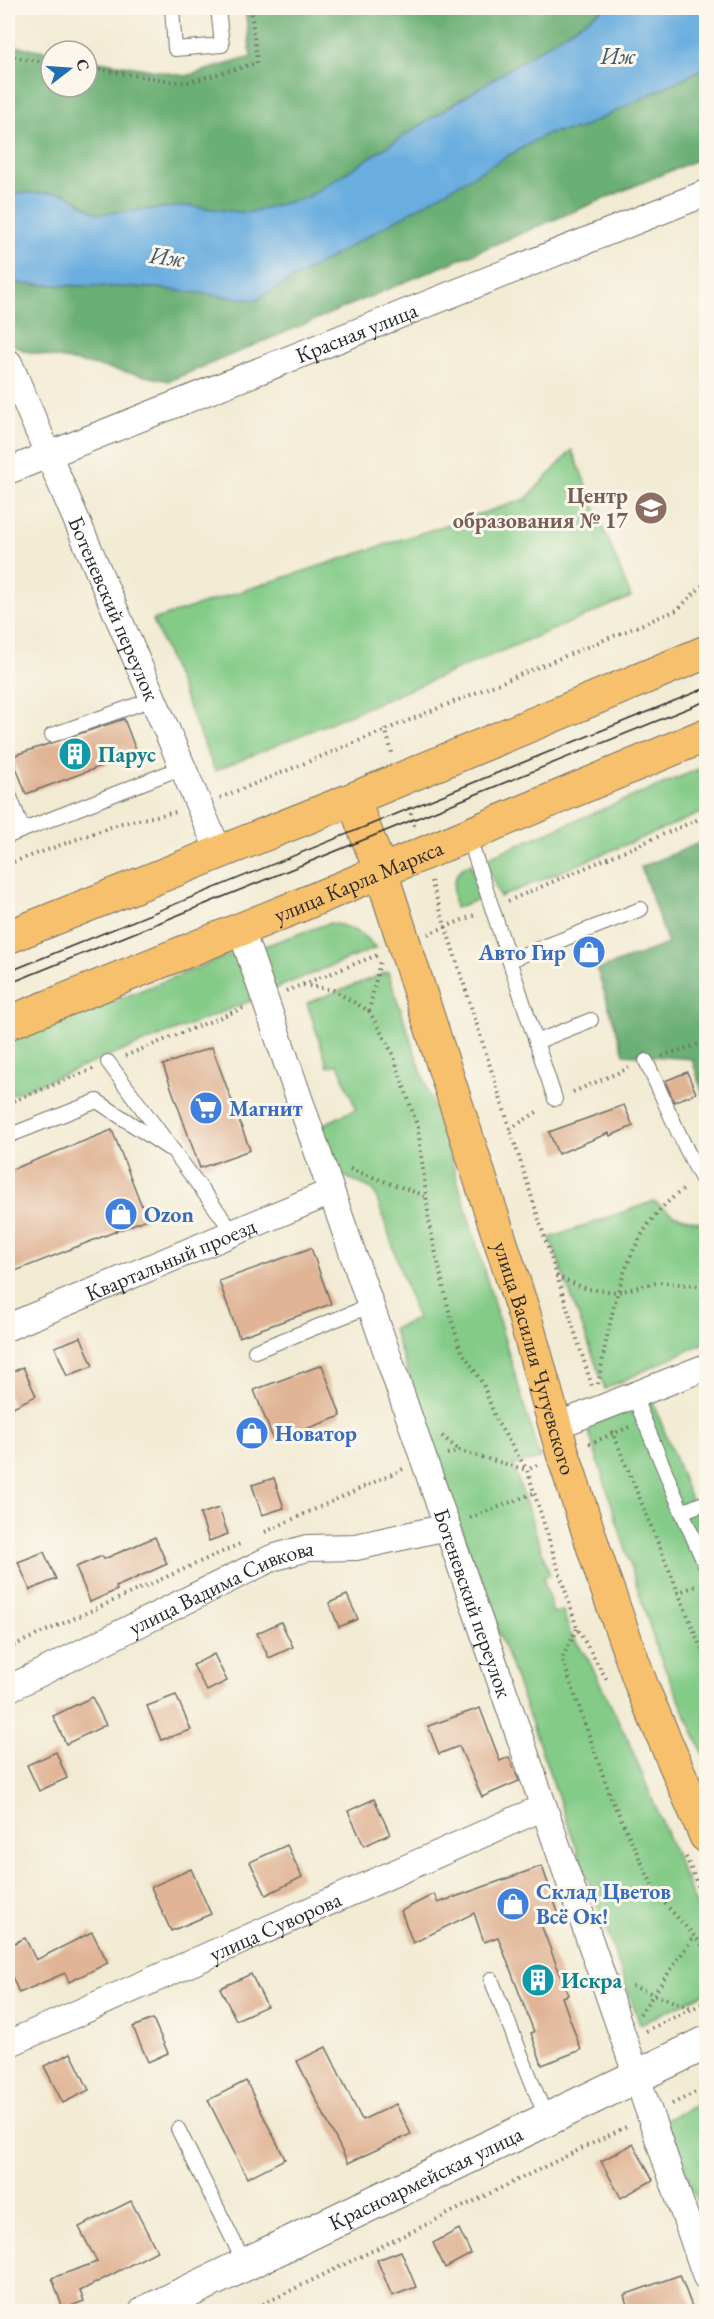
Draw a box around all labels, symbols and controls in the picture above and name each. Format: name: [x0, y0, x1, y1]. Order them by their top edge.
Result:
north arrow: [39, 39, 99, 99]
water label: Иж: [600, 40, 636, 71]
text: С: [71, 56, 95, 73]
water label: Иж: [147, 239, 187, 274]
street label: Красная улица: [291, 295, 422, 370]
place label: Центр образования № 17: [453, 481, 628, 535]
school or university icon: Центр образования № 17: [633, 490, 669, 526]
street label: Ботеневский переулок: [61, 512, 167, 706]
building icon: Парус: [57, 736, 93, 772]
place label: Парус: [98, 740, 156, 769]
street label: улица Карла Маркса: [270, 833, 448, 929]
shop icon: Авто Гир: [571, 934, 607, 970]
place label: Авто Гир: [478, 938, 566, 967]
supermarket icon: Магнит: [188, 1090, 224, 1126]
place label: Магнит: [229, 1094, 303, 1123]
shop icon: Ozon: [103, 1196, 139, 1232]
place label: Ozon: [144, 1200, 194, 1229]
street label: Квартальный проезд: [81, 1211, 260, 1308]
street label: улица Василия Чугуевского: [486, 1238, 583, 1479]
shop icon: Новатор: [234, 1415, 270, 1451]
place label: Новатор: [275, 1419, 357, 1448]
street label: Ботеневский переулок: [427, 1505, 519, 1702]
street label: улица Вадима Сивкова: [124, 1534, 314, 1642]
place label: Склад Цветов Всё Ок!: [536, 1877, 671, 1931]
street label: улица Суворова: [205, 1884, 346, 1968]
shop icon: Склад Цветов Всё Ок!: [495, 1886, 531, 1922]
building icon: Искра: [520, 1962, 556, 1998]
place label: Искра: [561, 1966, 622, 1995]
street label: Красноармейская улица: [324, 2119, 528, 2237]

